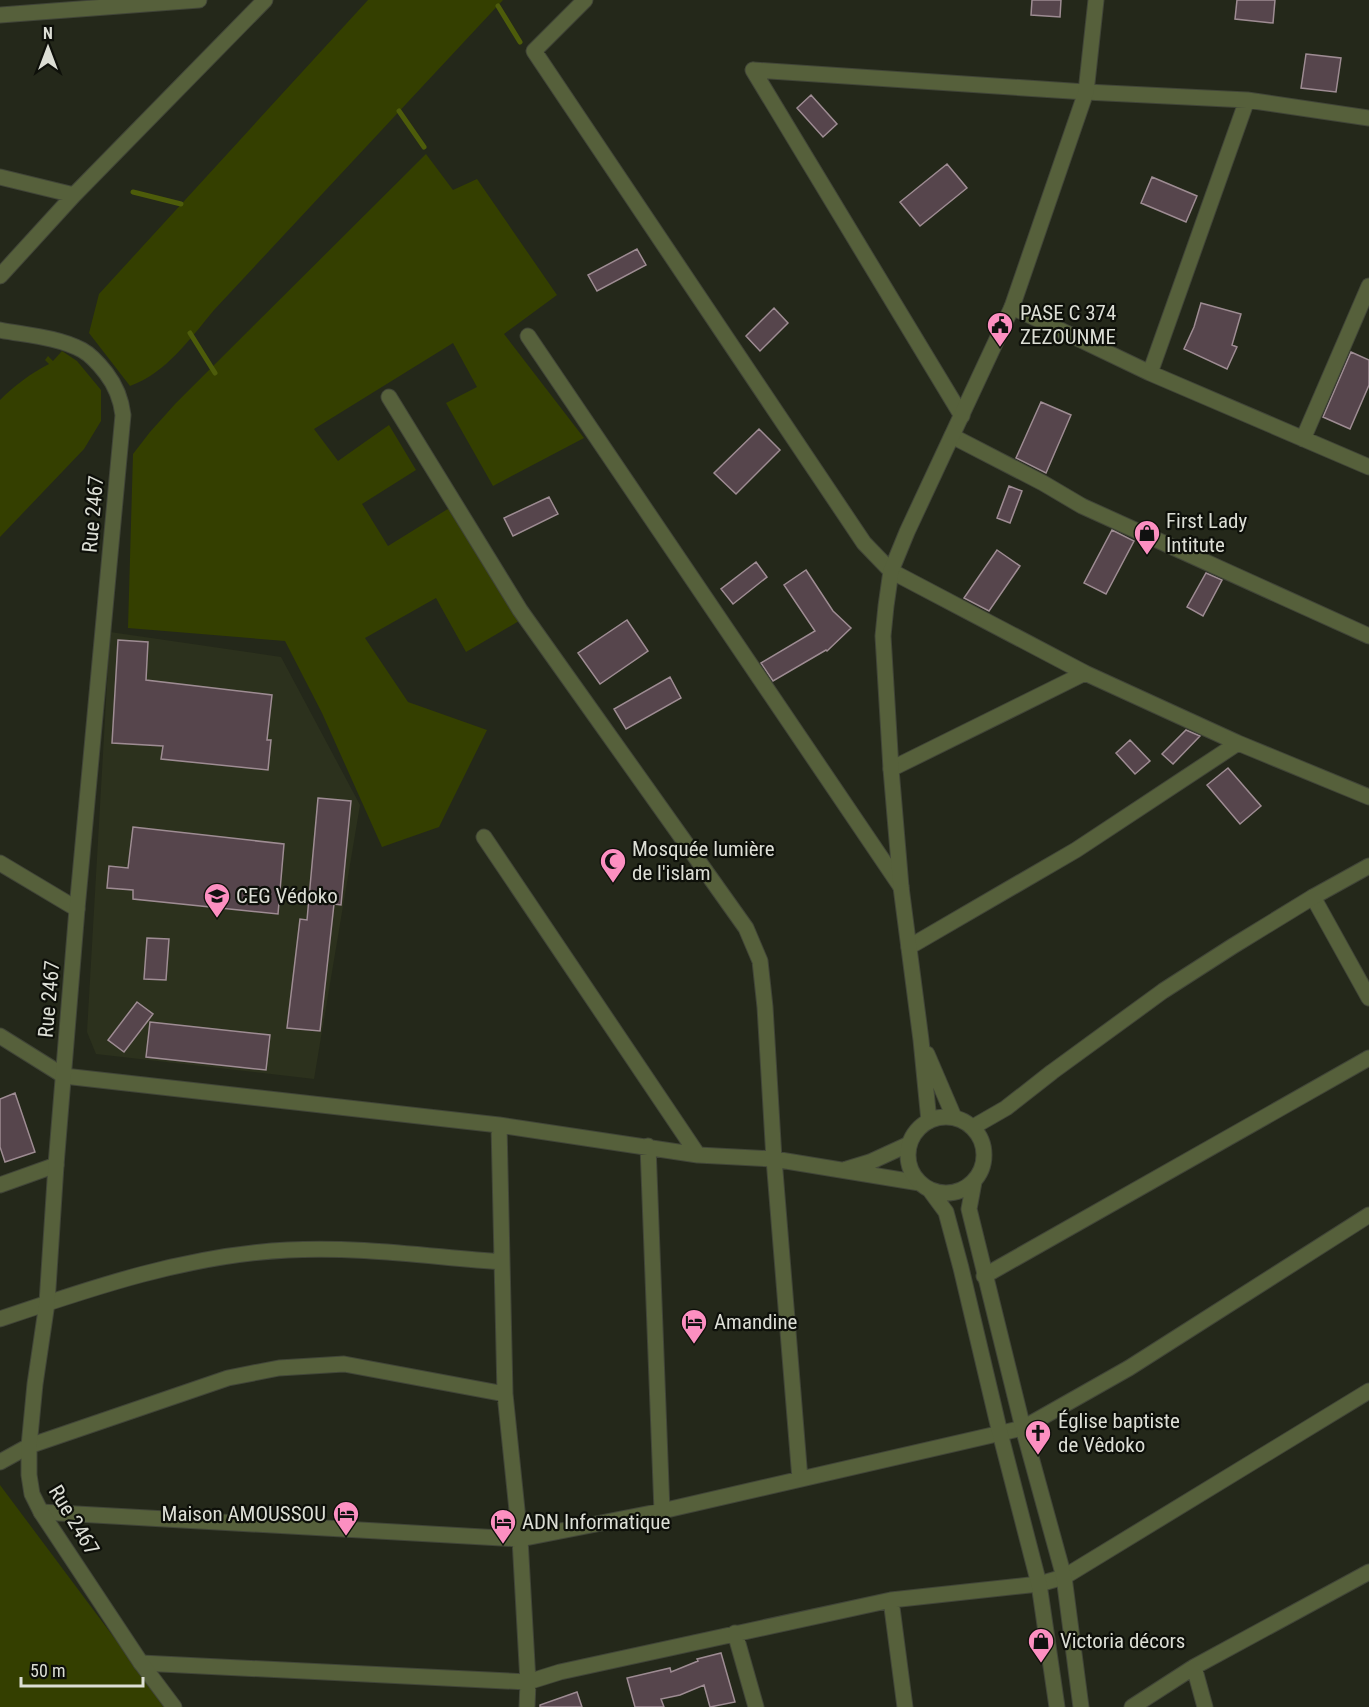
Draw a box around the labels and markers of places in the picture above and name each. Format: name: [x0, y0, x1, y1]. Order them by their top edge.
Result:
place label: PASE C 374 ZEZOUNME: [1020, 301, 1116, 349]
public building icon: PASE C 374 ZEZOUNME: [985, 310, 1015, 348]
place label: First Lady Intitute: [1166, 509, 1247, 557]
shop icon: First Lady Intitute: [1132, 518, 1162, 556]
place label: Mosquée lumière de l'islam: [632, 837, 775, 885]
mosque icon: Mosquée lumière de l'islam: [598, 846, 628, 884]
school or university icon: CEG Védoko: [202, 881, 232, 919]
place label: CEG Védoko: [236, 884, 338, 908]
hotel icon: Amandine: [679, 1307, 709, 1345]
place label: Amandine: [714, 1310, 798, 1334]
place label: Église baptiste de Vêdoko: [1058, 1409, 1180, 1457]
church icon: Église baptiste de Vêdoko: [1023, 1418, 1053, 1456]
hotel icon: Maison AMOUSSOU: [331, 1499, 361, 1537]
place label: Maison AMOUSSOU: [162, 1502, 326, 1526]
hotel icon: ADN Informatique: [488, 1507, 518, 1545]
place label: ADN Informatique: [522, 1510, 670, 1534]
shop icon: Victoria décors: [1026, 1626, 1056, 1664]
place label: Victoria décors: [1060, 1629, 1185, 1653]

